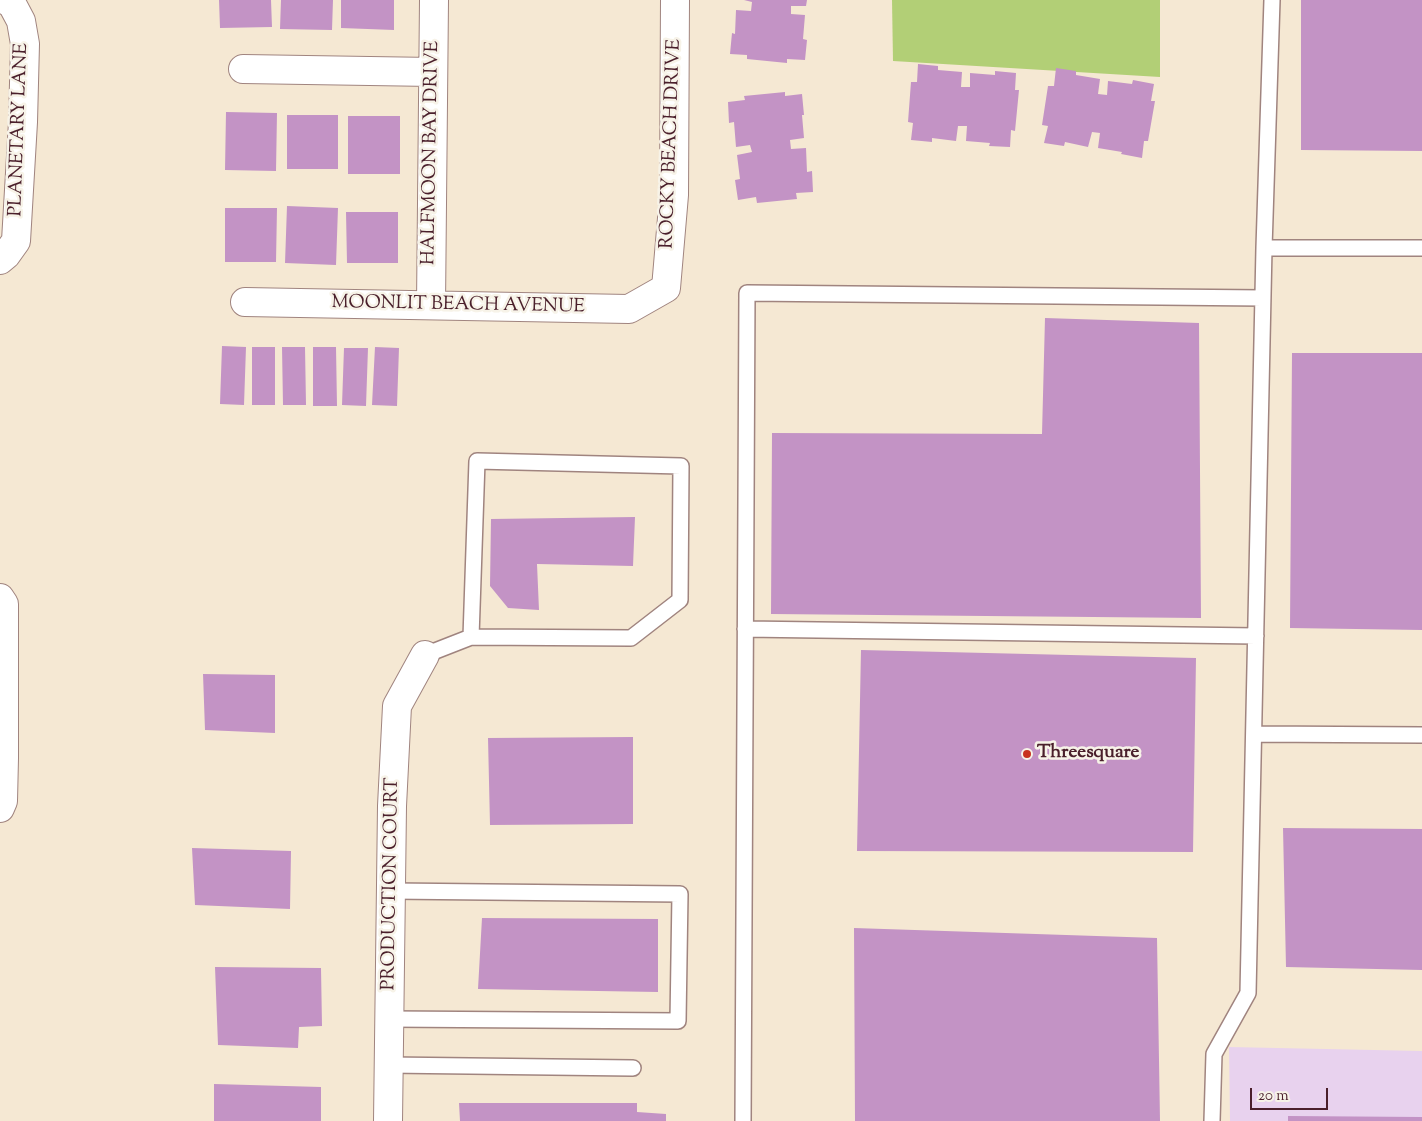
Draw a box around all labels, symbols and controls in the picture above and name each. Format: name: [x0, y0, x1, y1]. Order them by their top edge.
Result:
street label: ROCKY BEACH DRIVE: [657, 39, 687, 249]
street label: HALFMOON BAY DRIVE: [419, 41, 445, 265]
street label: PLANETARY LANE: [6, 43, 34, 217]
street label: MOONLIT BEACH AVENUE: [331, 292, 585, 320]
place label: Threesquare: [1037, 743, 1139, 765]
marker: Threesquare: [1021, 748, 1033, 760]
street label: PRODUCTION COURT: [379, 777, 405, 991]
scale bar: [1252, 1078, 1330, 1110]
text: 20 m: [1258, 1086, 1289, 1107]

